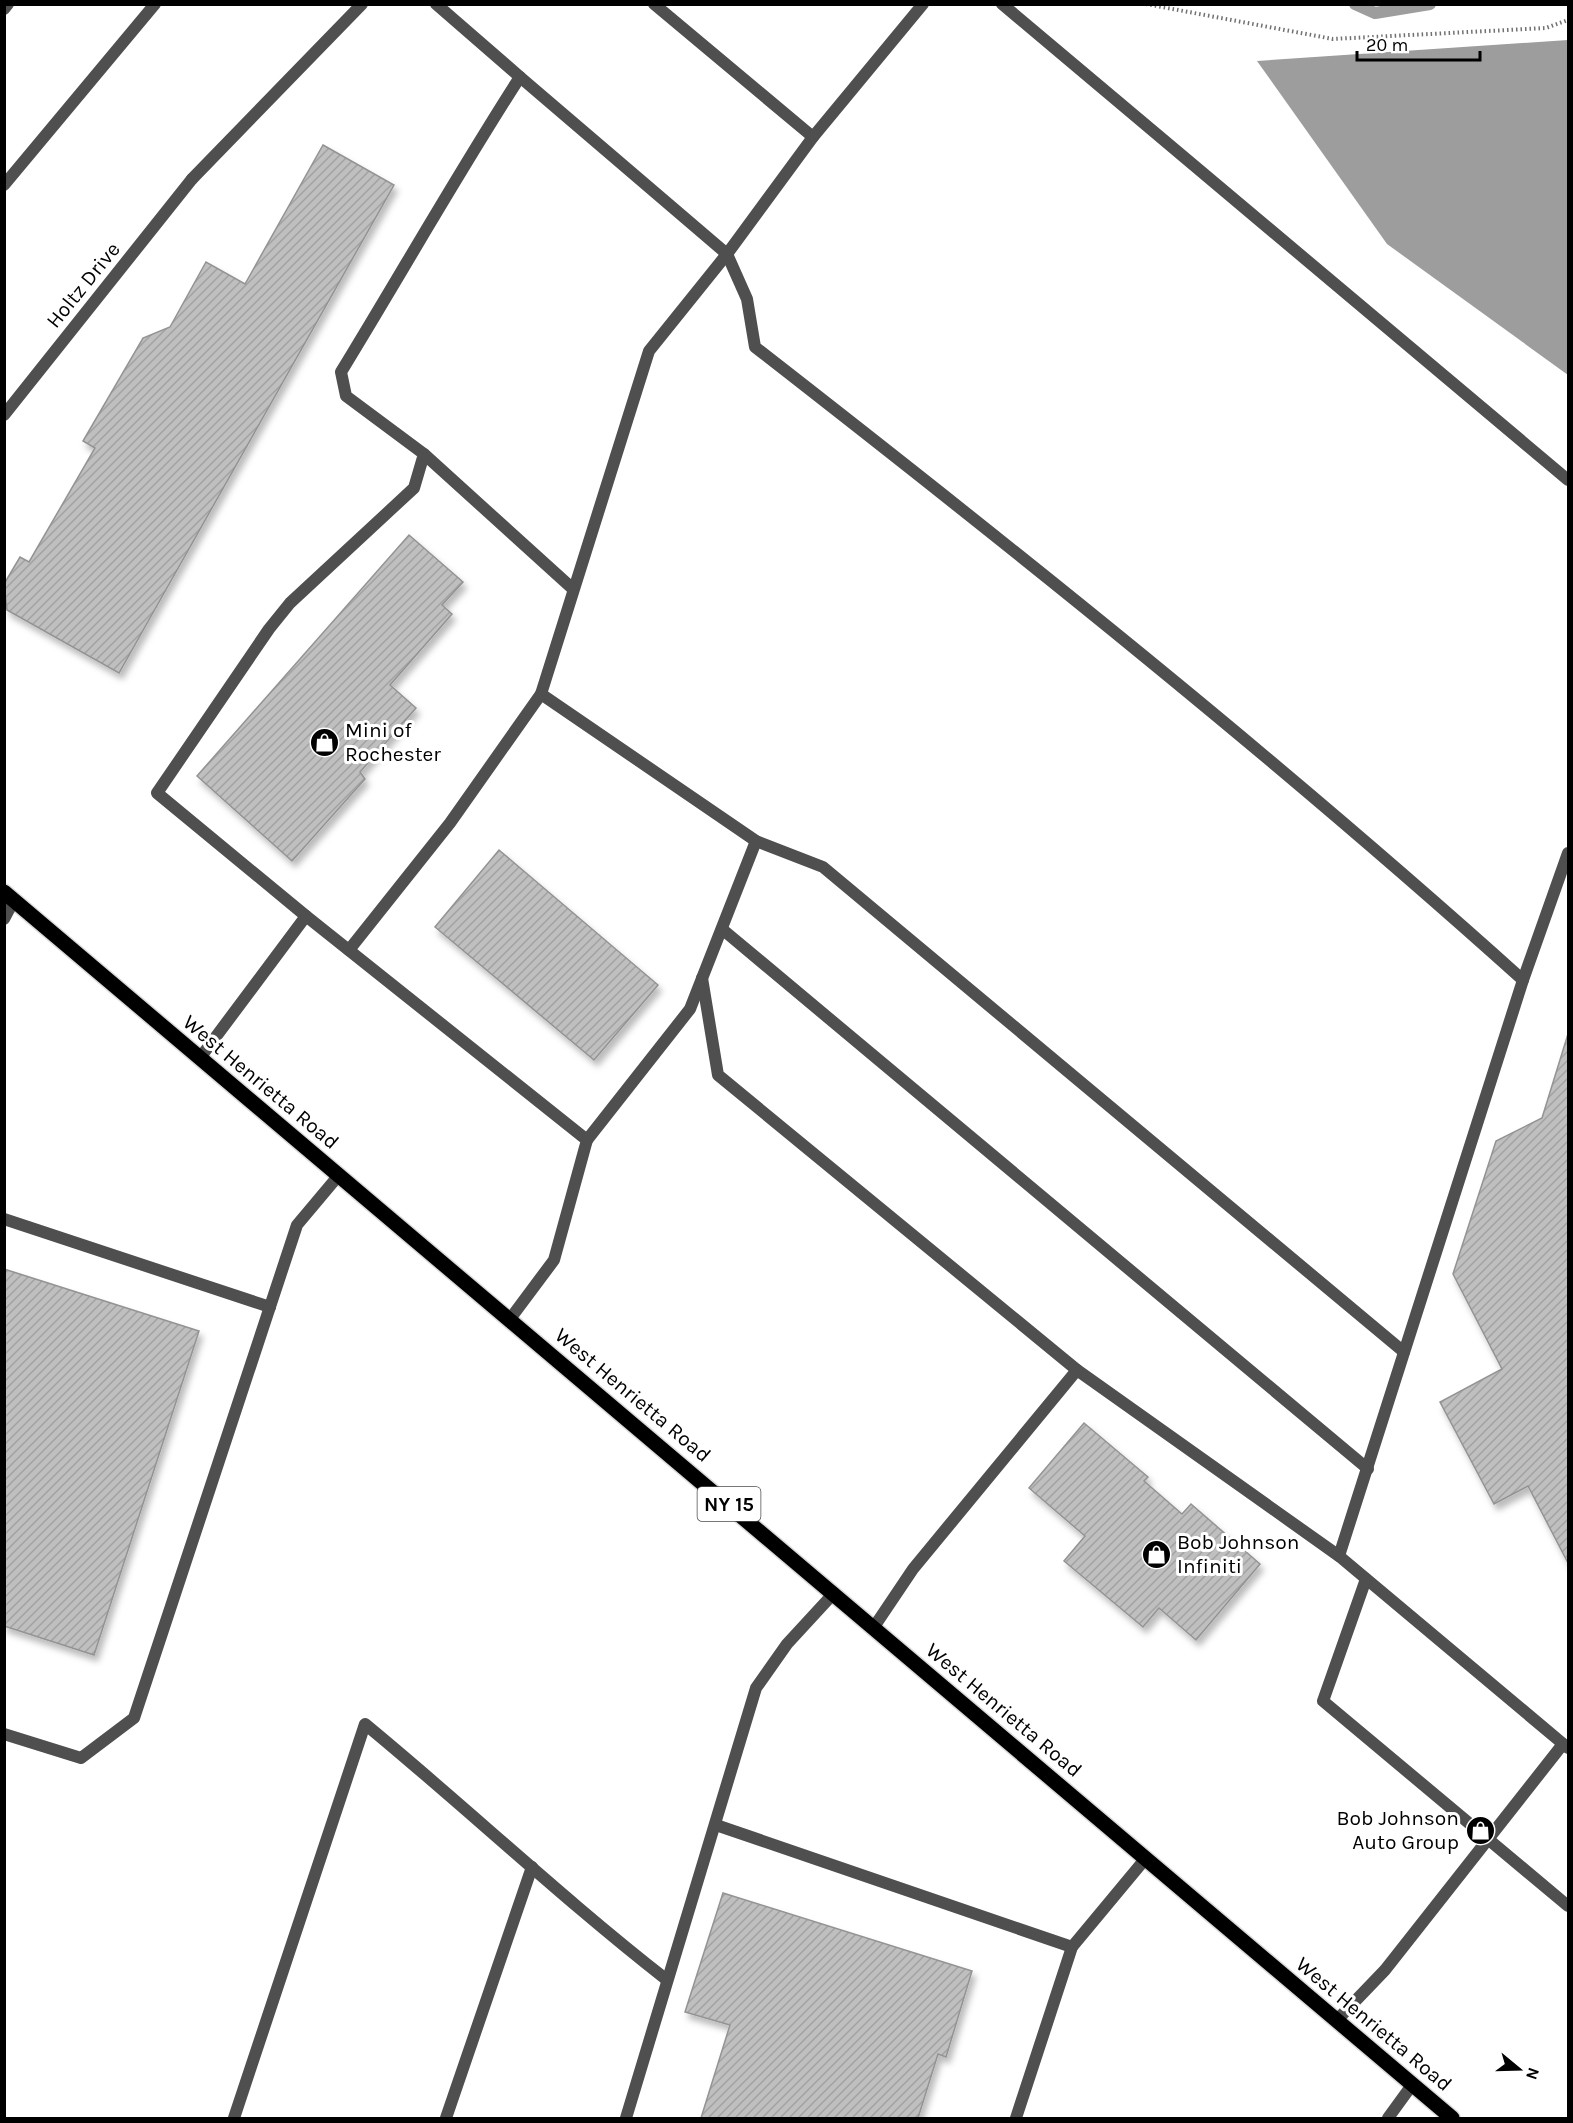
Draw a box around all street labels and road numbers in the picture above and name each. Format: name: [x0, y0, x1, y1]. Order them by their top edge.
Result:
street label: Holtz Drive: [41, 237, 125, 333]
street label: West Henrietta Road: [178, 1010, 344, 1154]
street label: West Henrietta Road: [550, 1323, 716, 1467]
road number: NY 15: [698, 1487, 760, 1521]
street label: West Henrietta Road: [921, 1638, 1087, 1782]
street label: West Henrietta Road: [1291, 1952, 1457, 2096]

